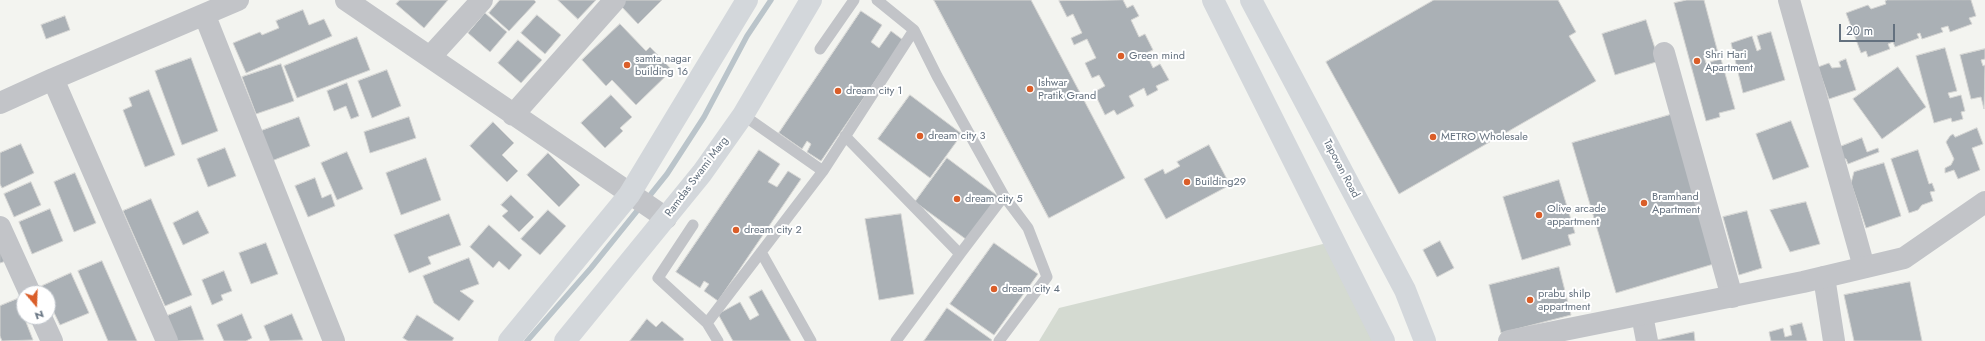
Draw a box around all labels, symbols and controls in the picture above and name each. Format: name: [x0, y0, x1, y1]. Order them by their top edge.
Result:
scale bar: [1841, 16, 1897, 42]
text: 20 m: [1846, 22, 1873, 40]
place label: Shri Hari Apartment: [1705, 48, 1753, 74]
place label: Green mind: [1129, 49, 1185, 63]
marker: Green mind: [1116, 51, 1126, 61]
place label: samta nagar building 16: [635, 52, 691, 78]
marker: Shri Hari Apartment: [1692, 56, 1702, 66]
marker: samta nagar building 16: [622, 60, 632, 70]
place label: Ishwar Pratik Grand: [1038, 76, 1096, 102]
place label: dream city 1: [846, 84, 903, 98]
marker: Ishwar Pratik Grand: [1025, 84, 1035, 94]
marker: dream city 1: [833, 86, 843, 96]
place label: dream city 3: [928, 129, 986, 143]
place label: METRO Wholesale: [1441, 130, 1528, 144]
marker: dream city 3: [915, 131, 925, 141]
marker: METRO Wholesale: [1428, 132, 1438, 142]
street label: Ramdas Swami Marg: [663, 134, 731, 220]
street label: Tapovan Road: [1320, 137, 1362, 201]
place label: Building29: [1195, 175, 1246, 189]
marker: Building29: [1182, 177, 1192, 187]
place label: Bramhand Apartment: [1652, 190, 1700, 216]
place label: dream city 5: [965, 192, 1023, 206]
marker: dream city 5: [952, 194, 962, 204]
marker: Bramhand Apartment: [1639, 198, 1649, 208]
place label: Olive arcade appartment: [1547, 202, 1606, 228]
marker: Olive arcade appartment: [1534, 210, 1544, 220]
place label: dream city 2: [744, 223, 802, 237]
marker: dream city 2: [731, 225, 741, 235]
place label: dream city 4: [1002, 282, 1060, 296]
marker: dream city 4: [989, 284, 999, 294]
north arrow: [16, 285, 56, 325]
place label: prabu shilp appartment: [1538, 287, 1591, 313]
marker: prabu shilp appartment: [1525, 295, 1535, 305]
text: N: [33, 306, 46, 324]

